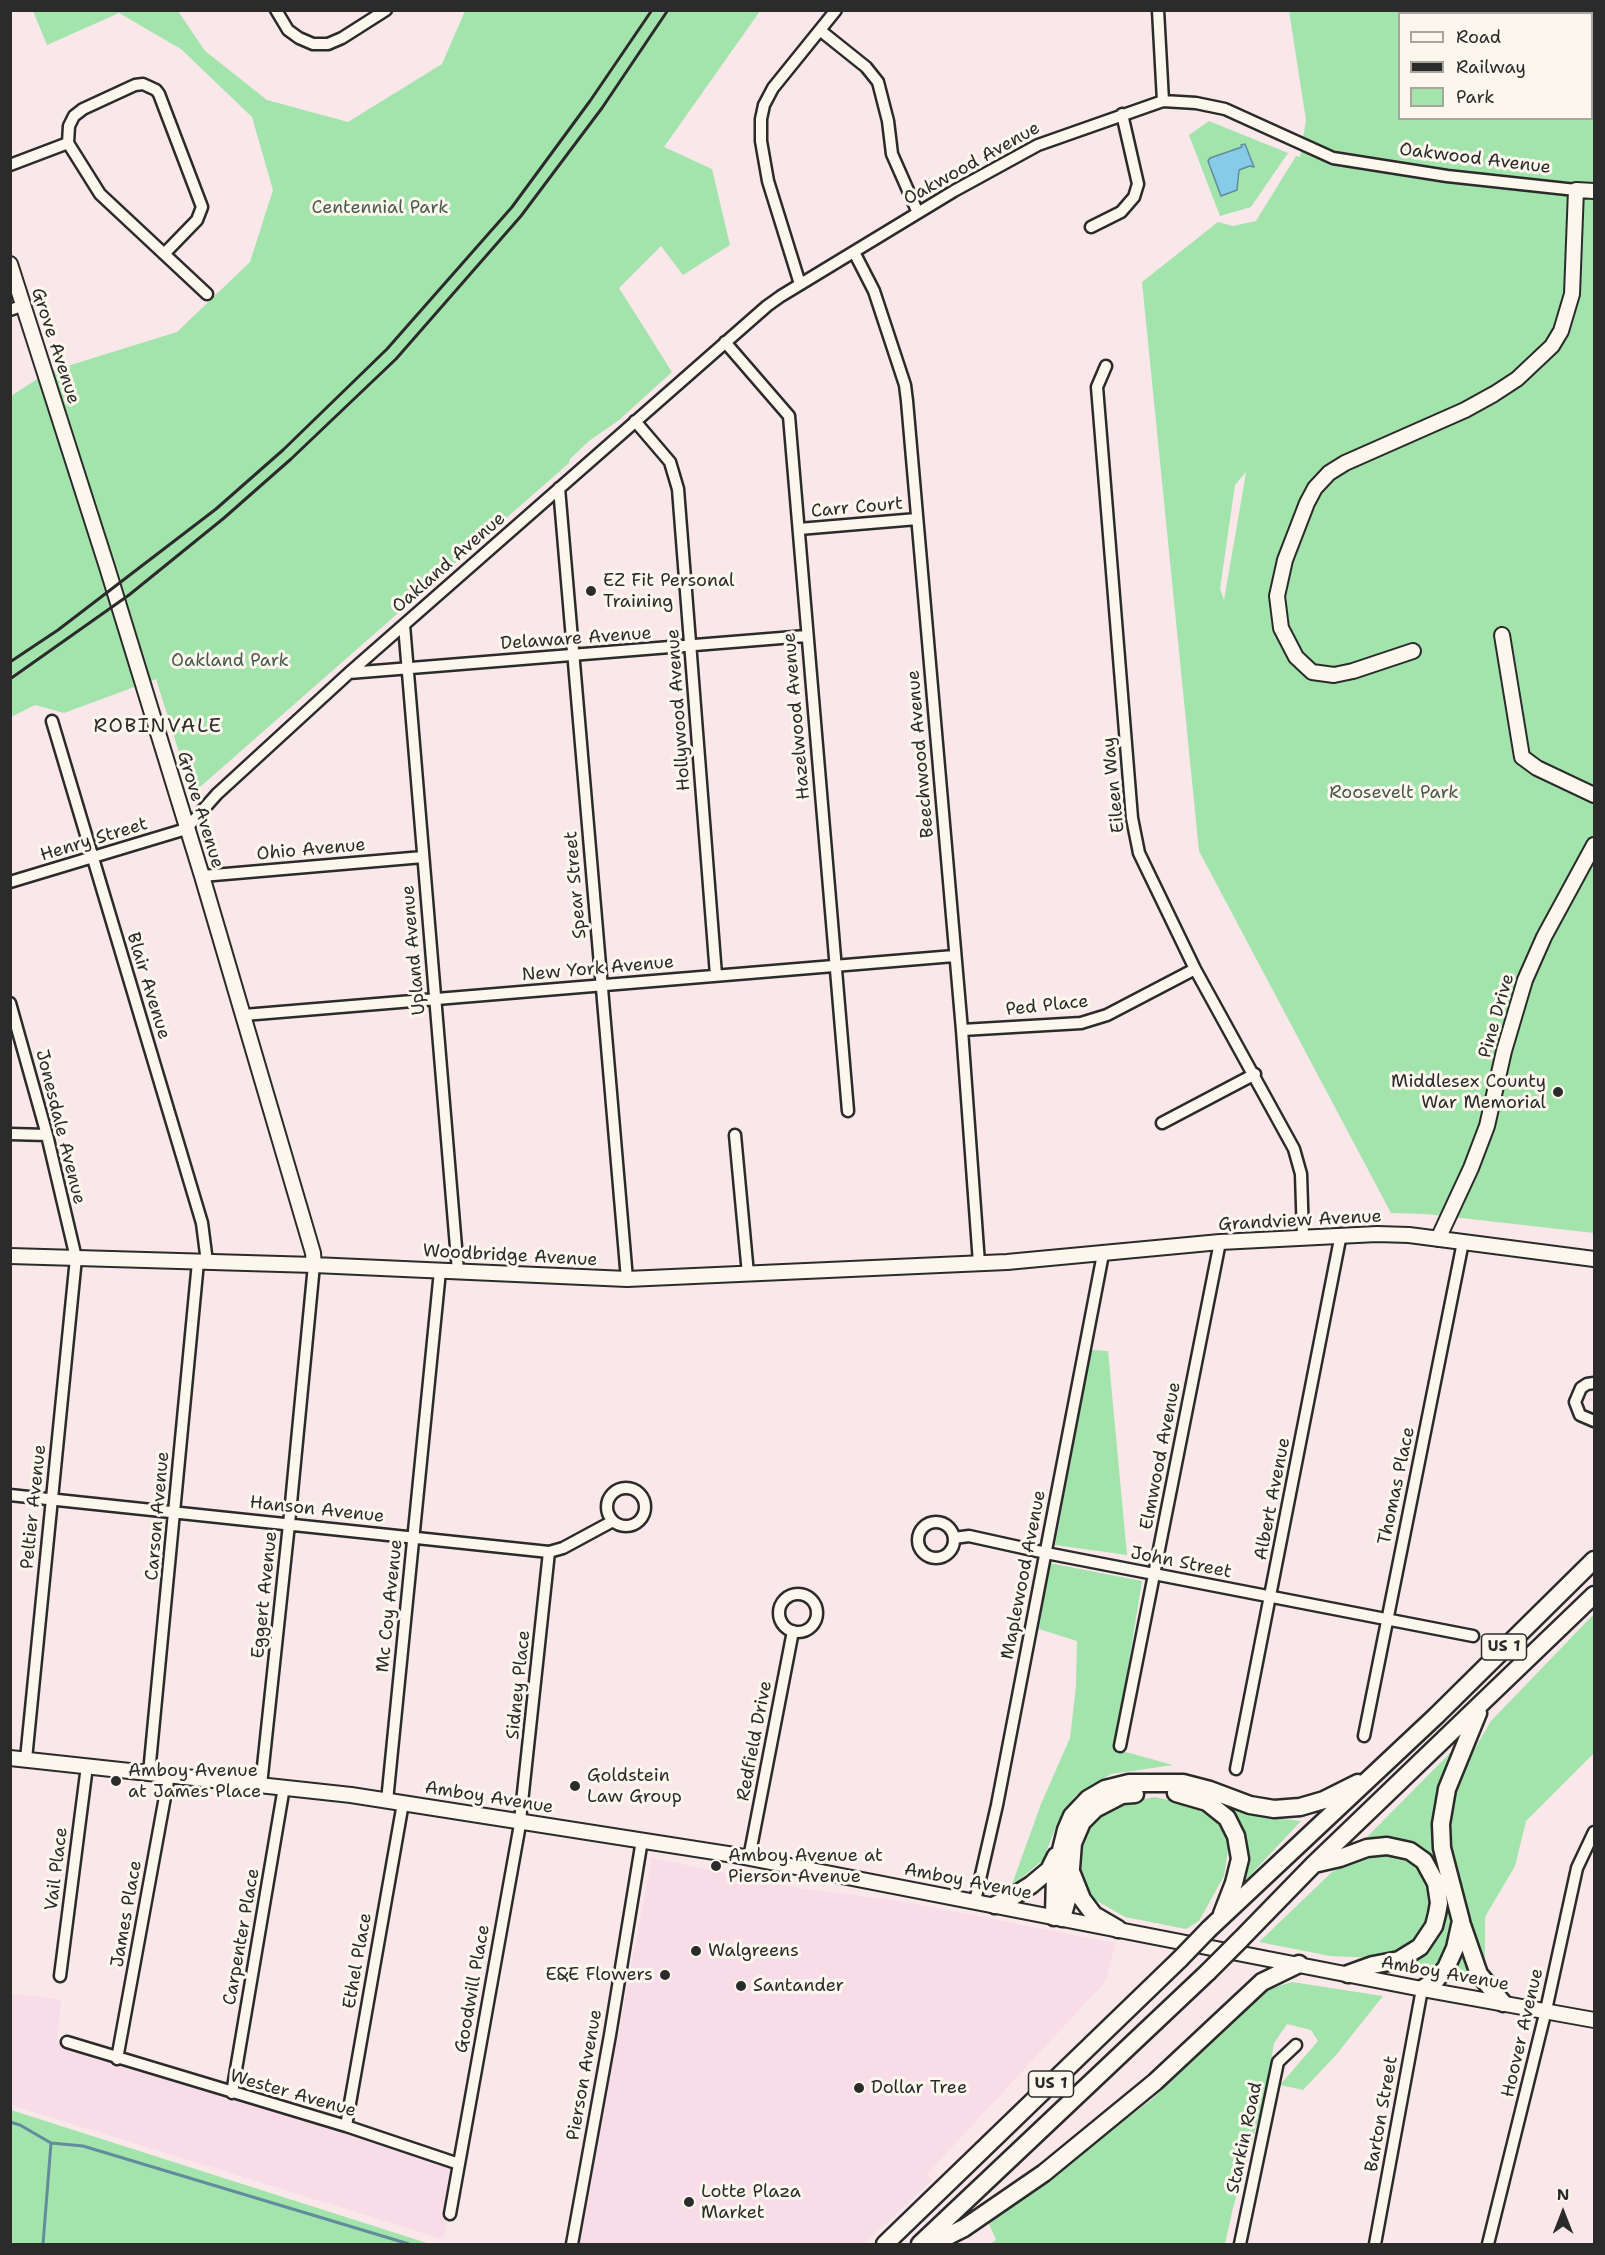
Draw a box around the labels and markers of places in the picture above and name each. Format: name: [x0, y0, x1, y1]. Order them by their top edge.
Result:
place label: EZ Fit Personal Training: [603, 570, 734, 612]
marker: EZ Fit Personal Training: [584, 584, 598, 598]
place label: Middlesex County War Memorial: [1391, 1071, 1546, 1114]
marker: Middlesex County War Memorial: [1551, 1085, 1565, 1099]
place label: Amboy Avenue at James Place: [128, 1760, 261, 1802]
place label: Goldstein Law Group: [587, 1765, 682, 1808]
marker: Amboy Avenue at James Place: [109, 1774, 123, 1788]
marker: Goldstein Law Group: [568, 1779, 582, 1793]
place label: Amboy Avenue at Pierson Avenue: [728, 1845, 883, 1888]
marker: Amboy Avenue at Pierson Avenue: [709, 1859, 723, 1873]
place label: Walgreens: [708, 1940, 799, 1962]
marker: Walgreens: [689, 1944, 703, 1958]
place label: E&E Flowers: [546, 1964, 653, 1986]
marker: E&E Flowers: [658, 1968, 672, 1982]
place label: Santander: [753, 1975, 844, 1997]
marker: Santander: [734, 1979, 748, 1993]
place label: Dollar Tree: [871, 2077, 967, 2099]
marker: Dollar Tree: [852, 2081, 866, 2095]
place label: Lotte Plaza Market: [701, 2181, 801, 2224]
marker: Lotte Plaza Market: [682, 2195, 696, 2209]

